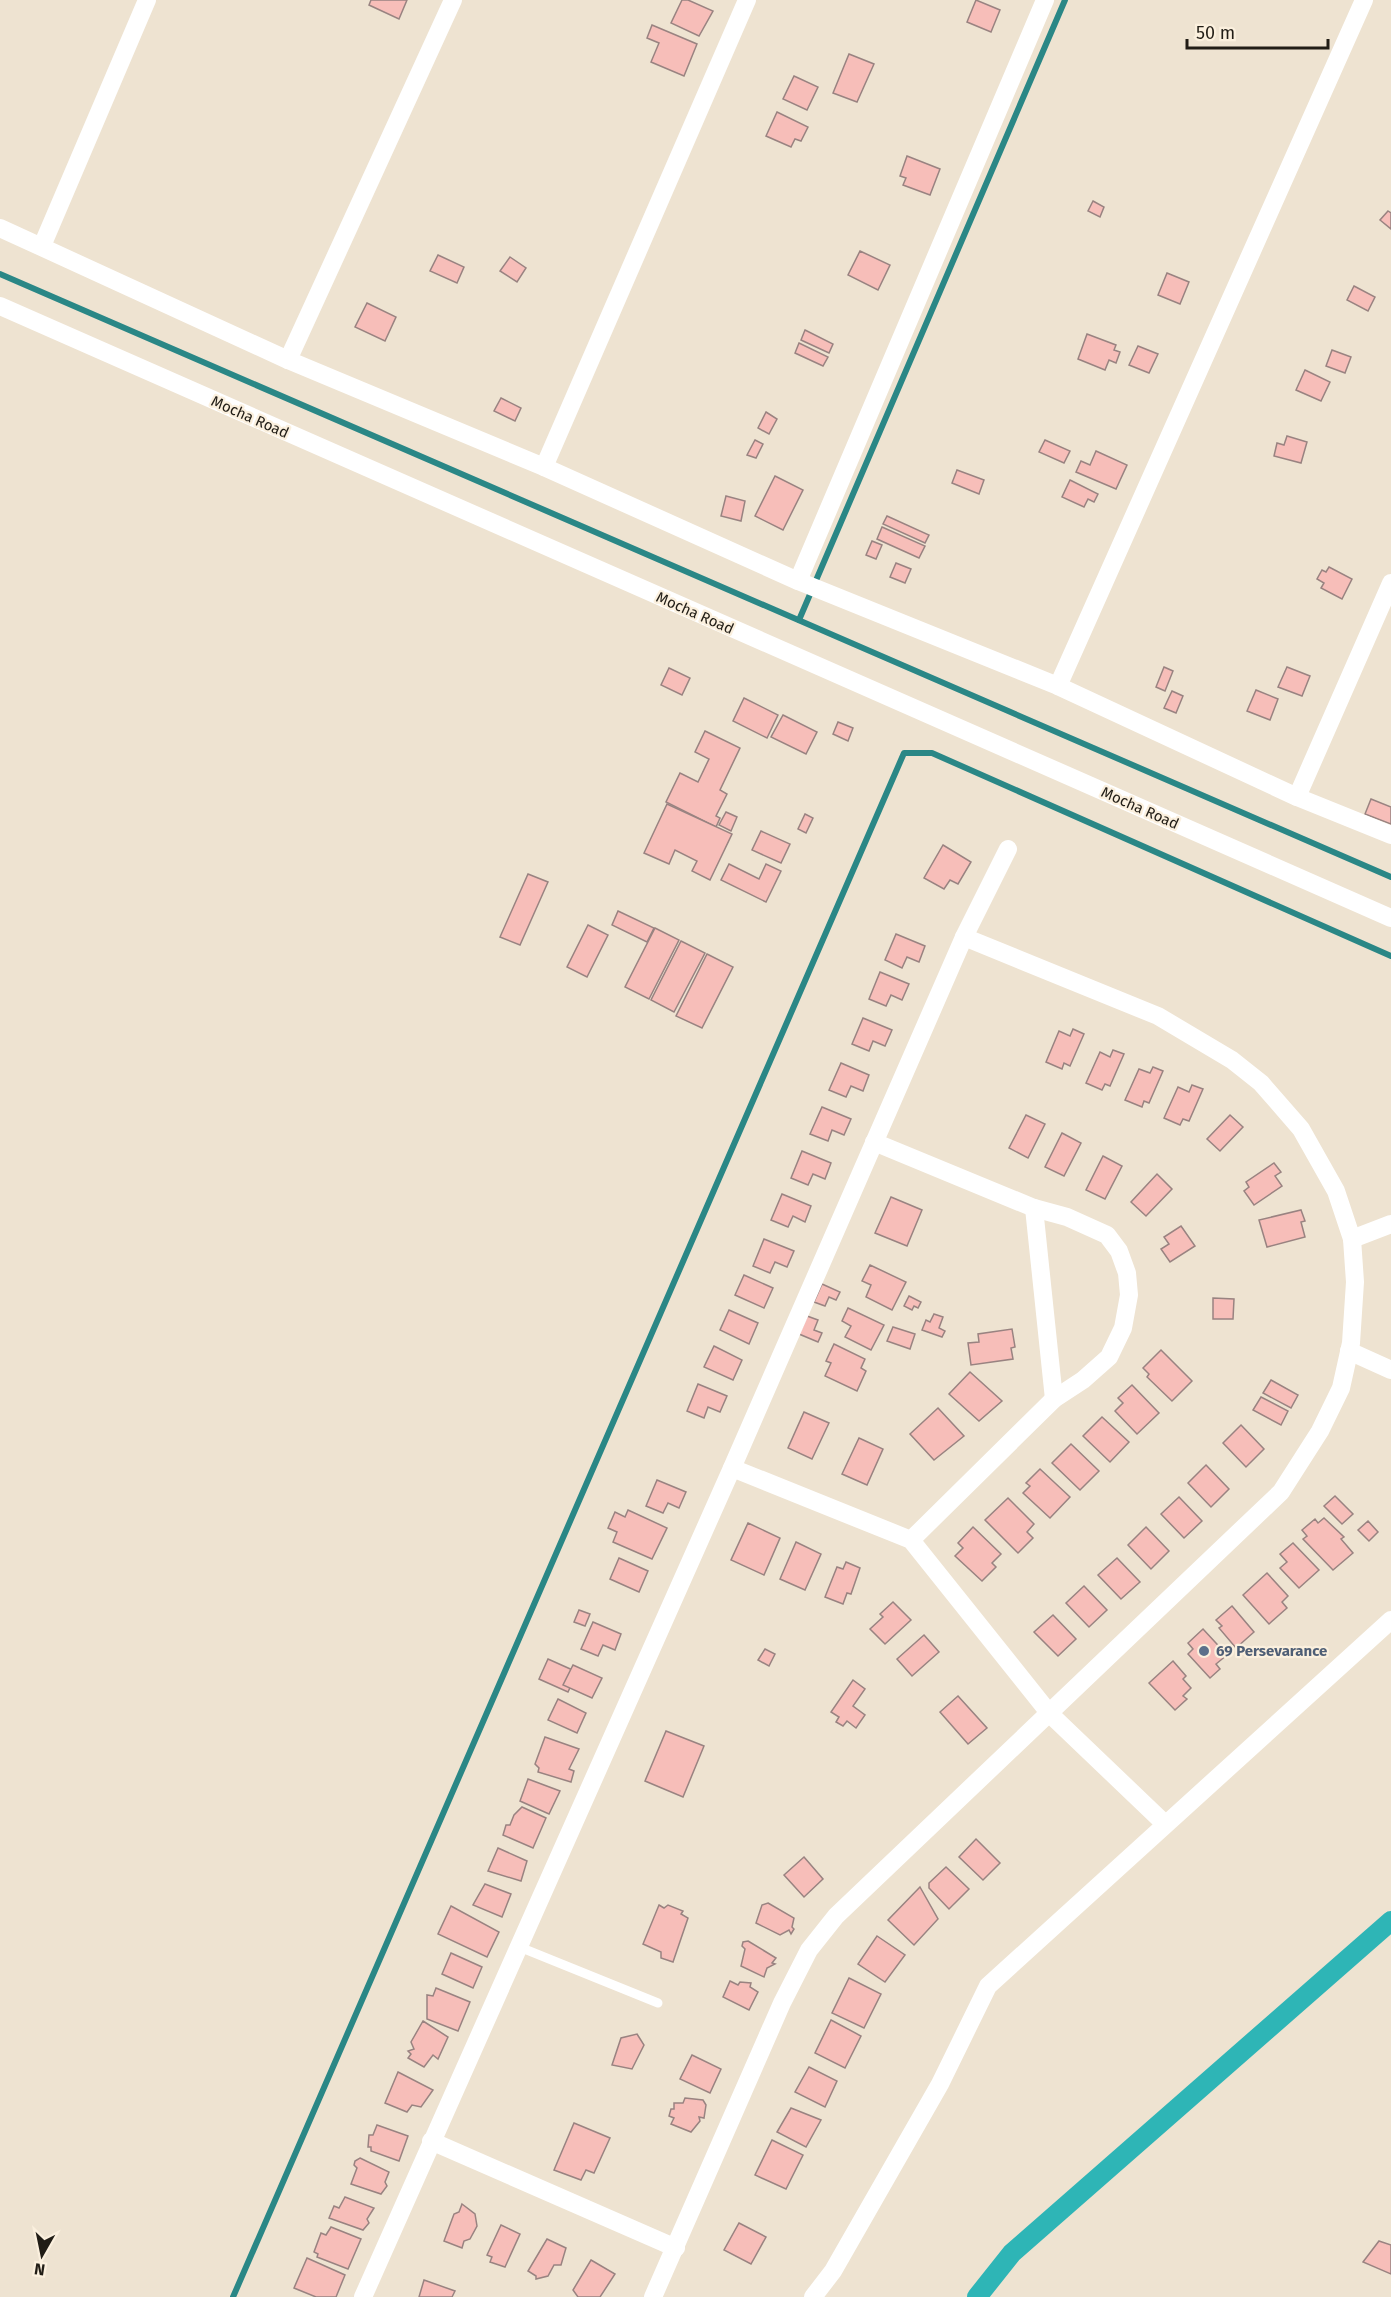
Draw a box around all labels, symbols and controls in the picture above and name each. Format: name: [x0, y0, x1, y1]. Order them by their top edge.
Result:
scale bar: [1187, 12, 1328, 50]
text: 50 m: [1196, 22, 1235, 44]
street label: Mocha Road: [208, 392, 292, 442]
street label: Mocha Road: [653, 588, 737, 638]
street label: Mocha Road: [1098, 783, 1182, 833]
place label: 69 Persevarance: [1216, 1642, 1327, 1660]
marker: 69 Persevarance: [1197, 1644, 1211, 1658]
north arrow: [12, 2225, 72, 2285]
text: N: [33, 2259, 46, 2280]

